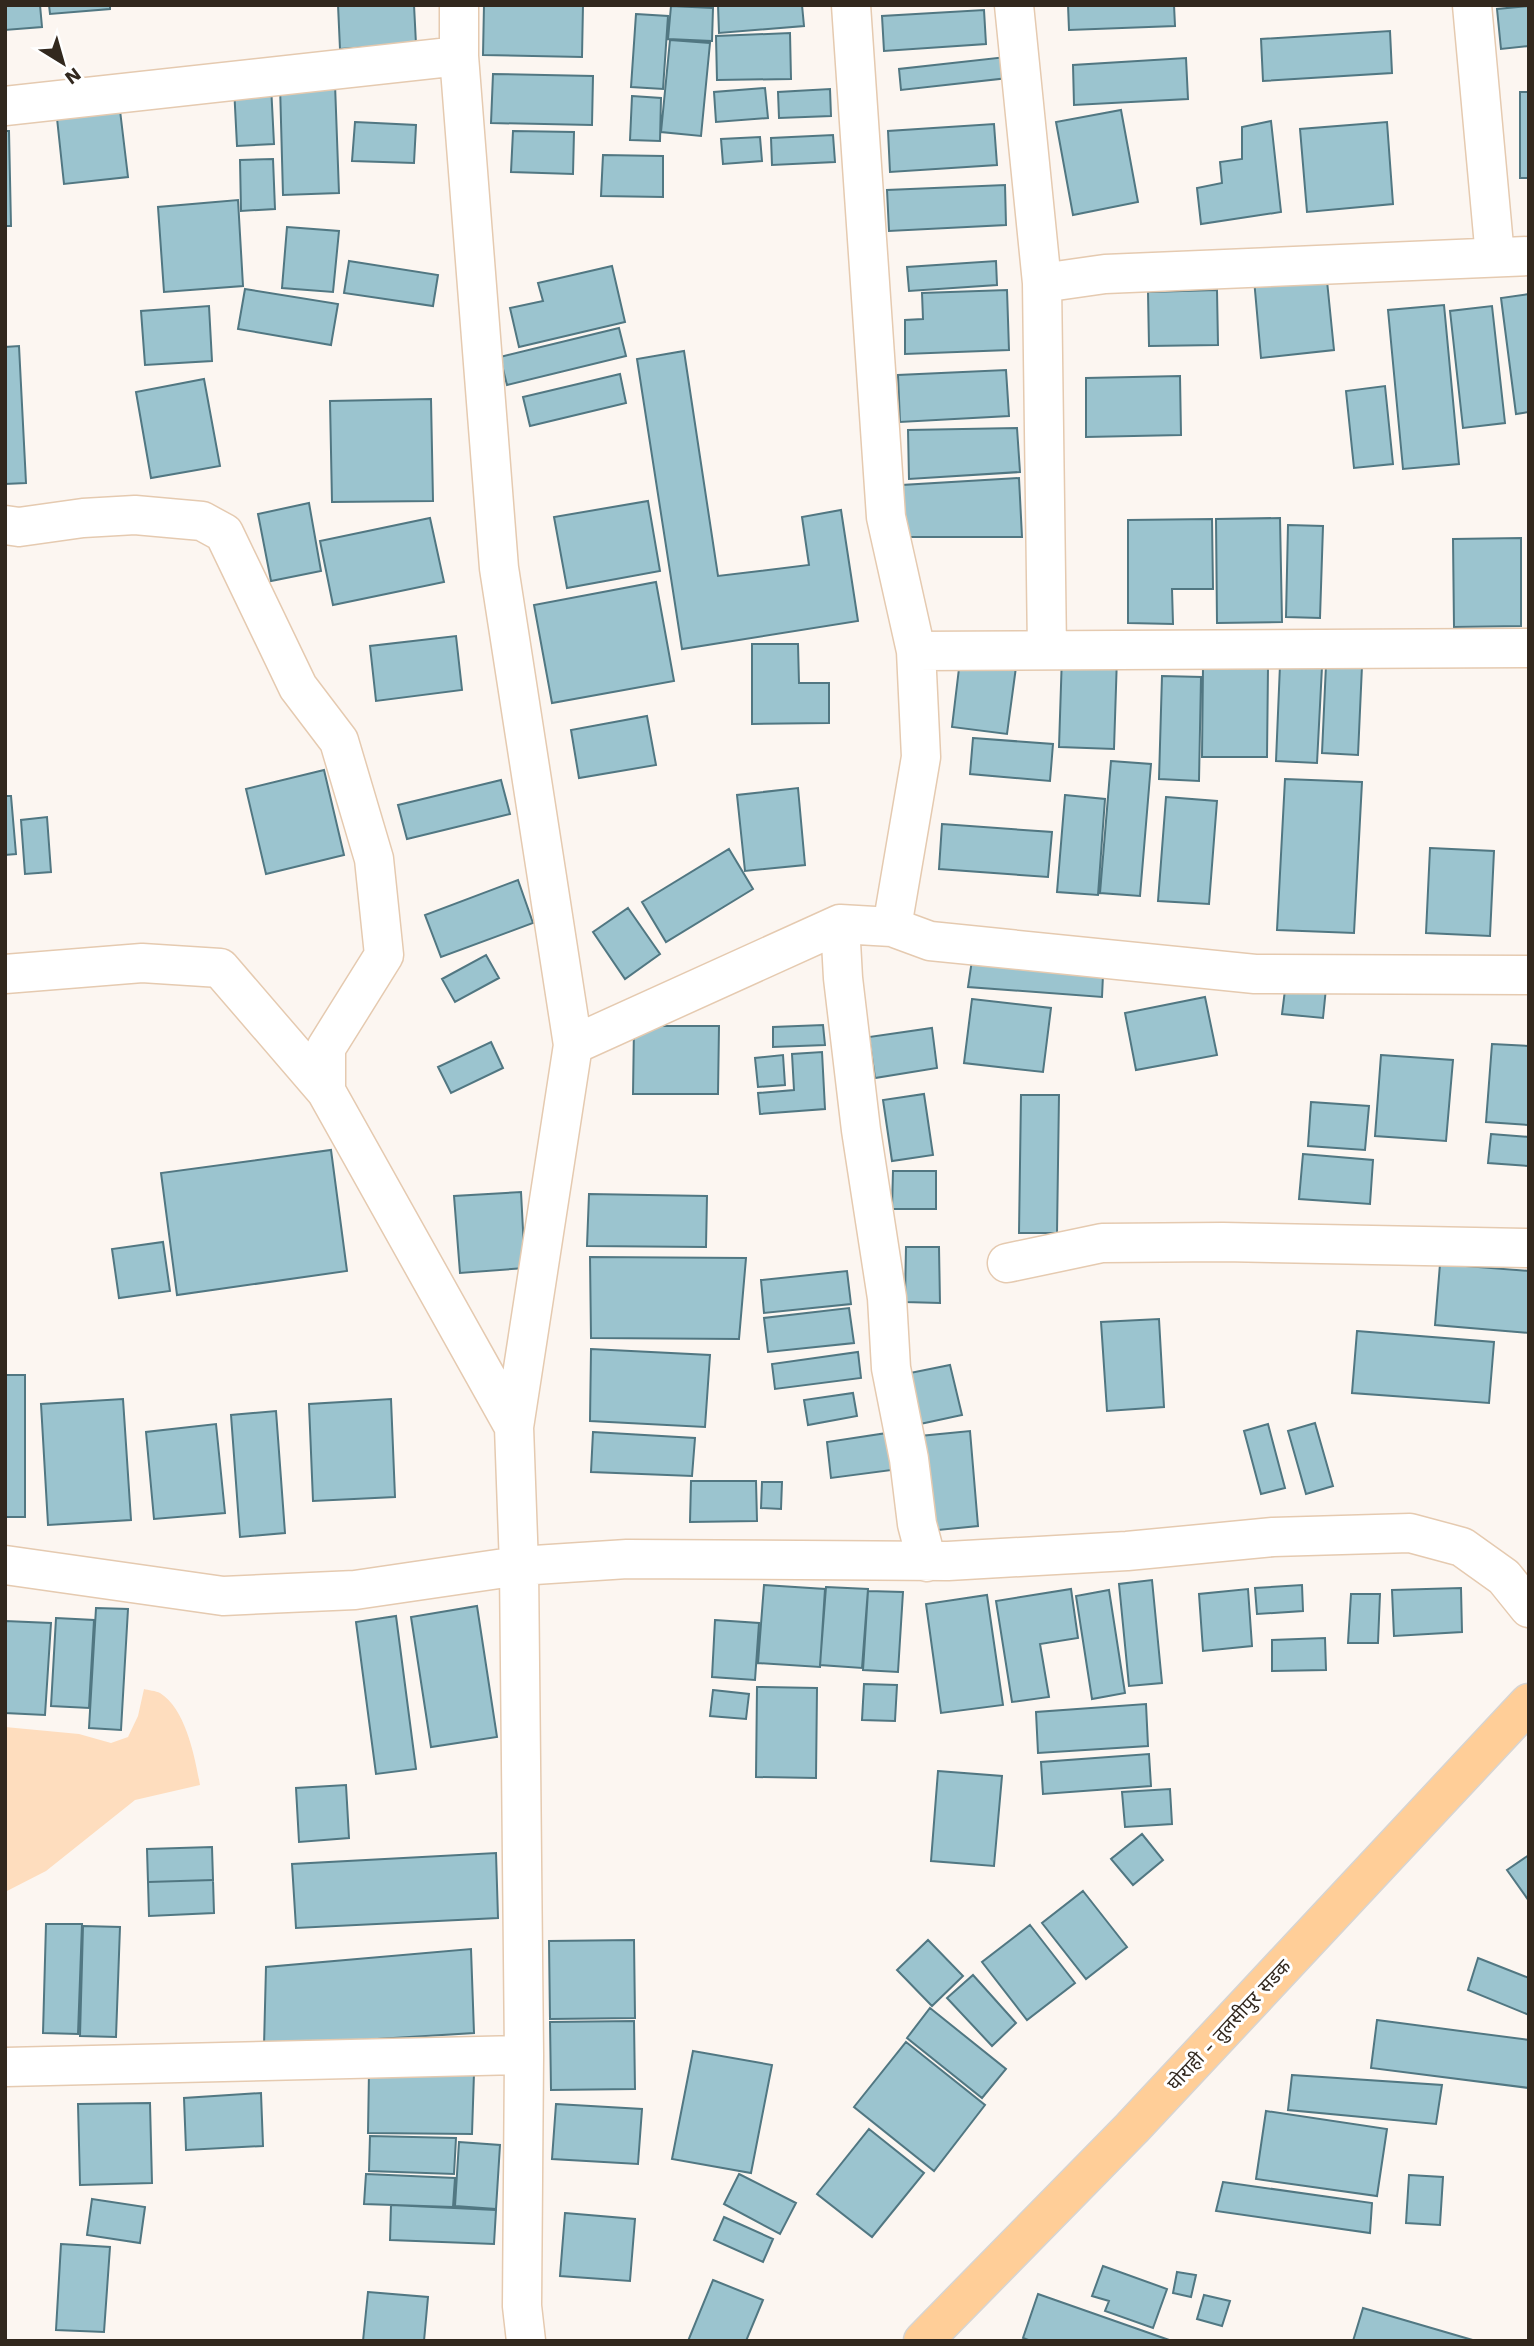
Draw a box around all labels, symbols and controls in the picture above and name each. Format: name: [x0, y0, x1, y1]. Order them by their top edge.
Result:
north arrow: [28, 28, 98, 98]
text: N: [60, 63, 85, 90]
street label: घोराही - तुलसीपुर सडक: [1162, 1954, 1297, 2096]

